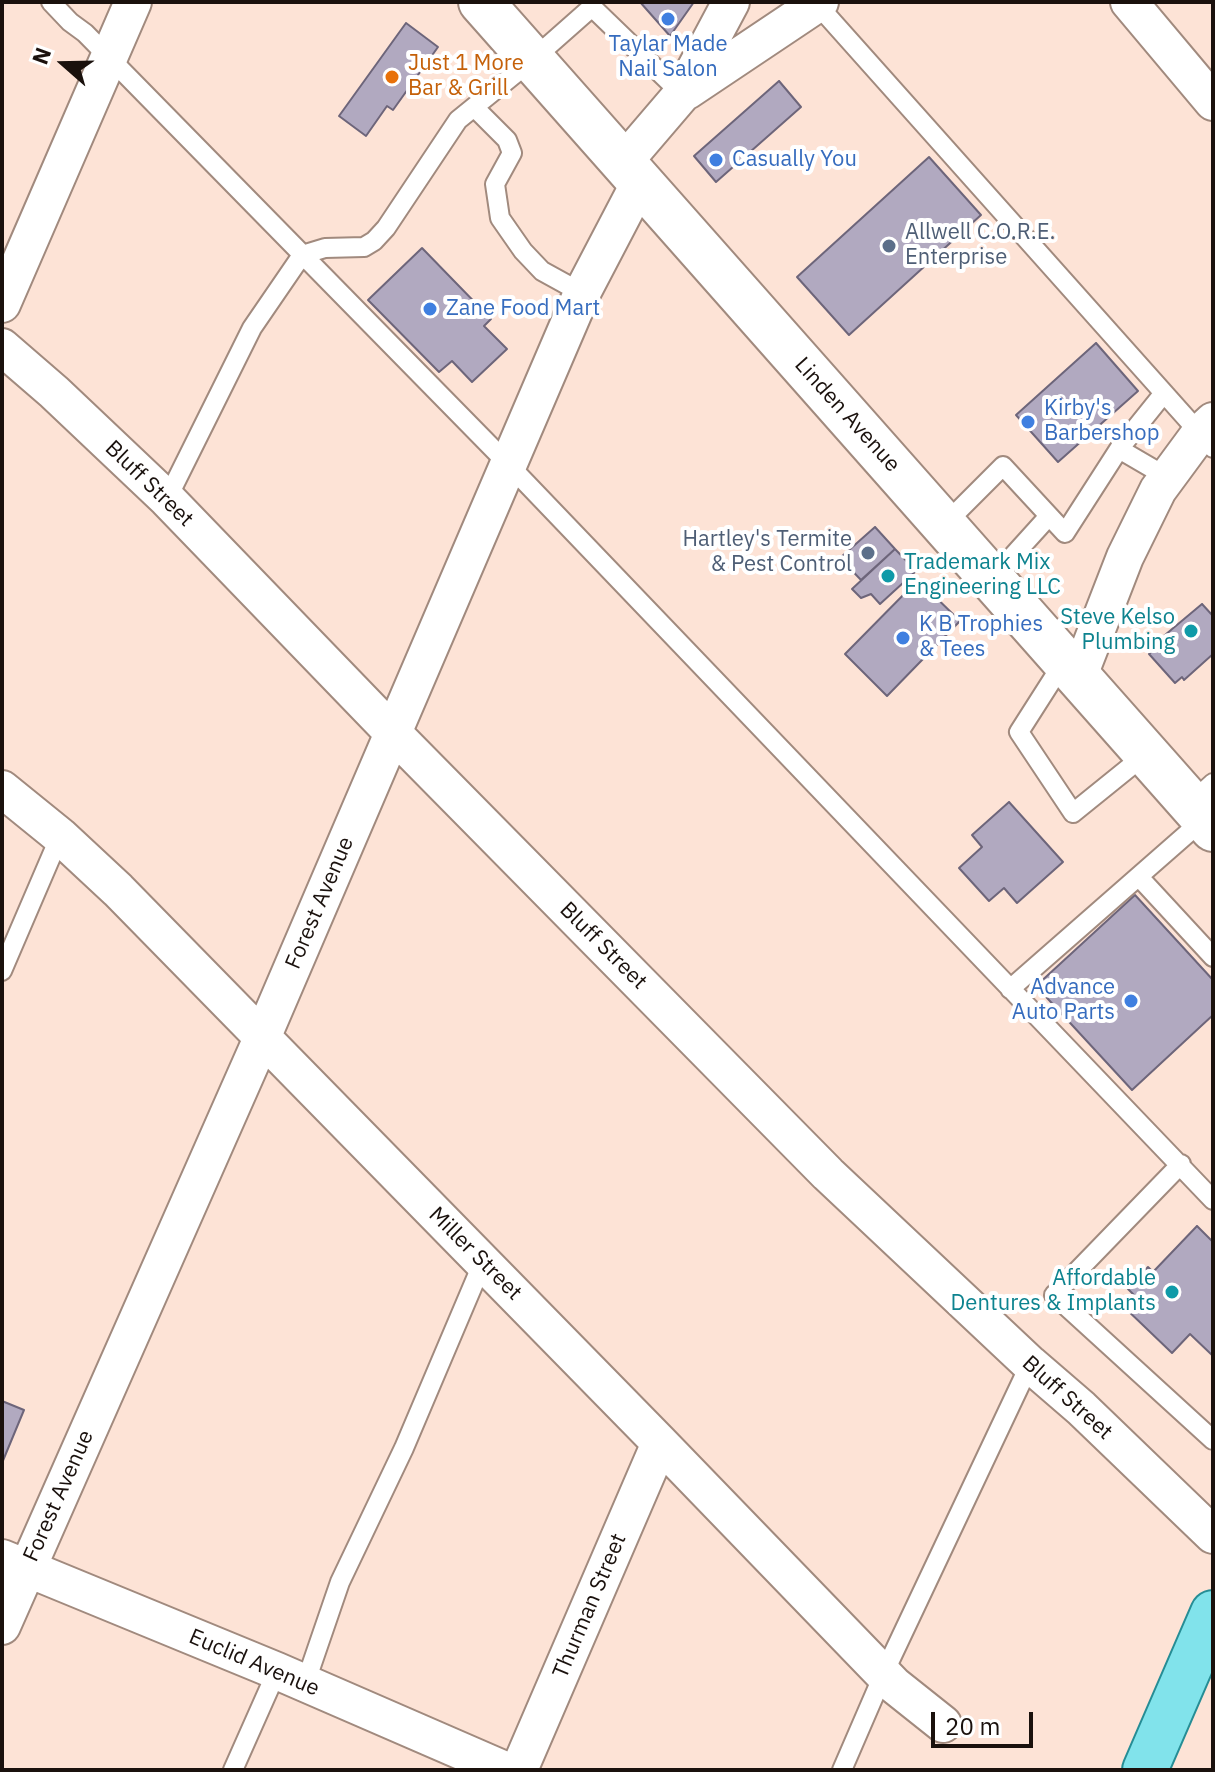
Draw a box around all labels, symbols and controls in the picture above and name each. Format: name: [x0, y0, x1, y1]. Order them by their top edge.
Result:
marker: Taylar Made Nail Salon: [659, 10, 677, 28]
north arrow: [24, 24, 104, 104]
place label: Taylar Made Nail Salon: [608, 32, 728, 84]
text: N: [25, 43, 57, 68]
place label: Just 1 More Bar & Grill: [408, 51, 524, 102]
marker: Just 1 More Bar & Grill: [383, 68, 401, 86]
place label: Casually You: [732, 147, 857, 173]
marker: Casually You: [707, 151, 725, 169]
place label: Allwell C.O.R.E. Enterprise: [905, 220, 1056, 272]
marker: Allwell C.O.R.E. Enterprise: [880, 237, 898, 255]
place label: Zane Food Mart: [446, 296, 600, 322]
marker: Zane Food Mart: [421, 300, 439, 318]
street label: Linden Avenue: [789, 352, 905, 478]
place label: Kirby's Barbershop: [1044, 396, 1159, 448]
marker: Kirby's Barbershop: [1019, 413, 1037, 431]
street label: Bluff Street: [99, 435, 199, 533]
place label: Hartley's Termite & Pest Control: [682, 527, 852, 578]
marker: Hartley's Termite & Pest Control: [859, 544, 877, 562]
place label: Trademark Mix Engineering LLC: [904, 550, 1061, 602]
marker: Trademark Mix Engineering LLC: [879, 567, 897, 585]
place label: Steve Kelso Plumbing: [1060, 605, 1175, 656]
place label: K B Trophies & Tees: [919, 612, 1043, 664]
marker: Steve Kelso Plumbing: [1182, 622, 1200, 640]
marker: K B Trophies & Tees: [894, 629, 912, 647]
street label: Forest Avenue: [280, 833, 360, 973]
street label: Bluff Street: [554, 897, 652, 995]
place label: Advance Auto Parts: [1012, 975, 1115, 1026]
marker: Advance Auto Parts: [1122, 992, 1140, 1010]
street label: Miller Street: [423, 1202, 527, 1306]
place label: Affordable Dentures & Implants: [951, 1266, 1156, 1318]
marker: Affordable Dentures & Implants: [1163, 1283, 1181, 1301]
street label: Bluff Street: [1016, 1351, 1118, 1445]
street label: Forest Avenue: [18, 1426, 100, 1566]
street label: Thurman Street: [548, 1530, 632, 1682]
street label: Euclid Avenue: [185, 1624, 323, 1702]
scale bar: [935, 1696, 1037, 1746]
text: 20 m: [945, 1710, 1000, 1742]

